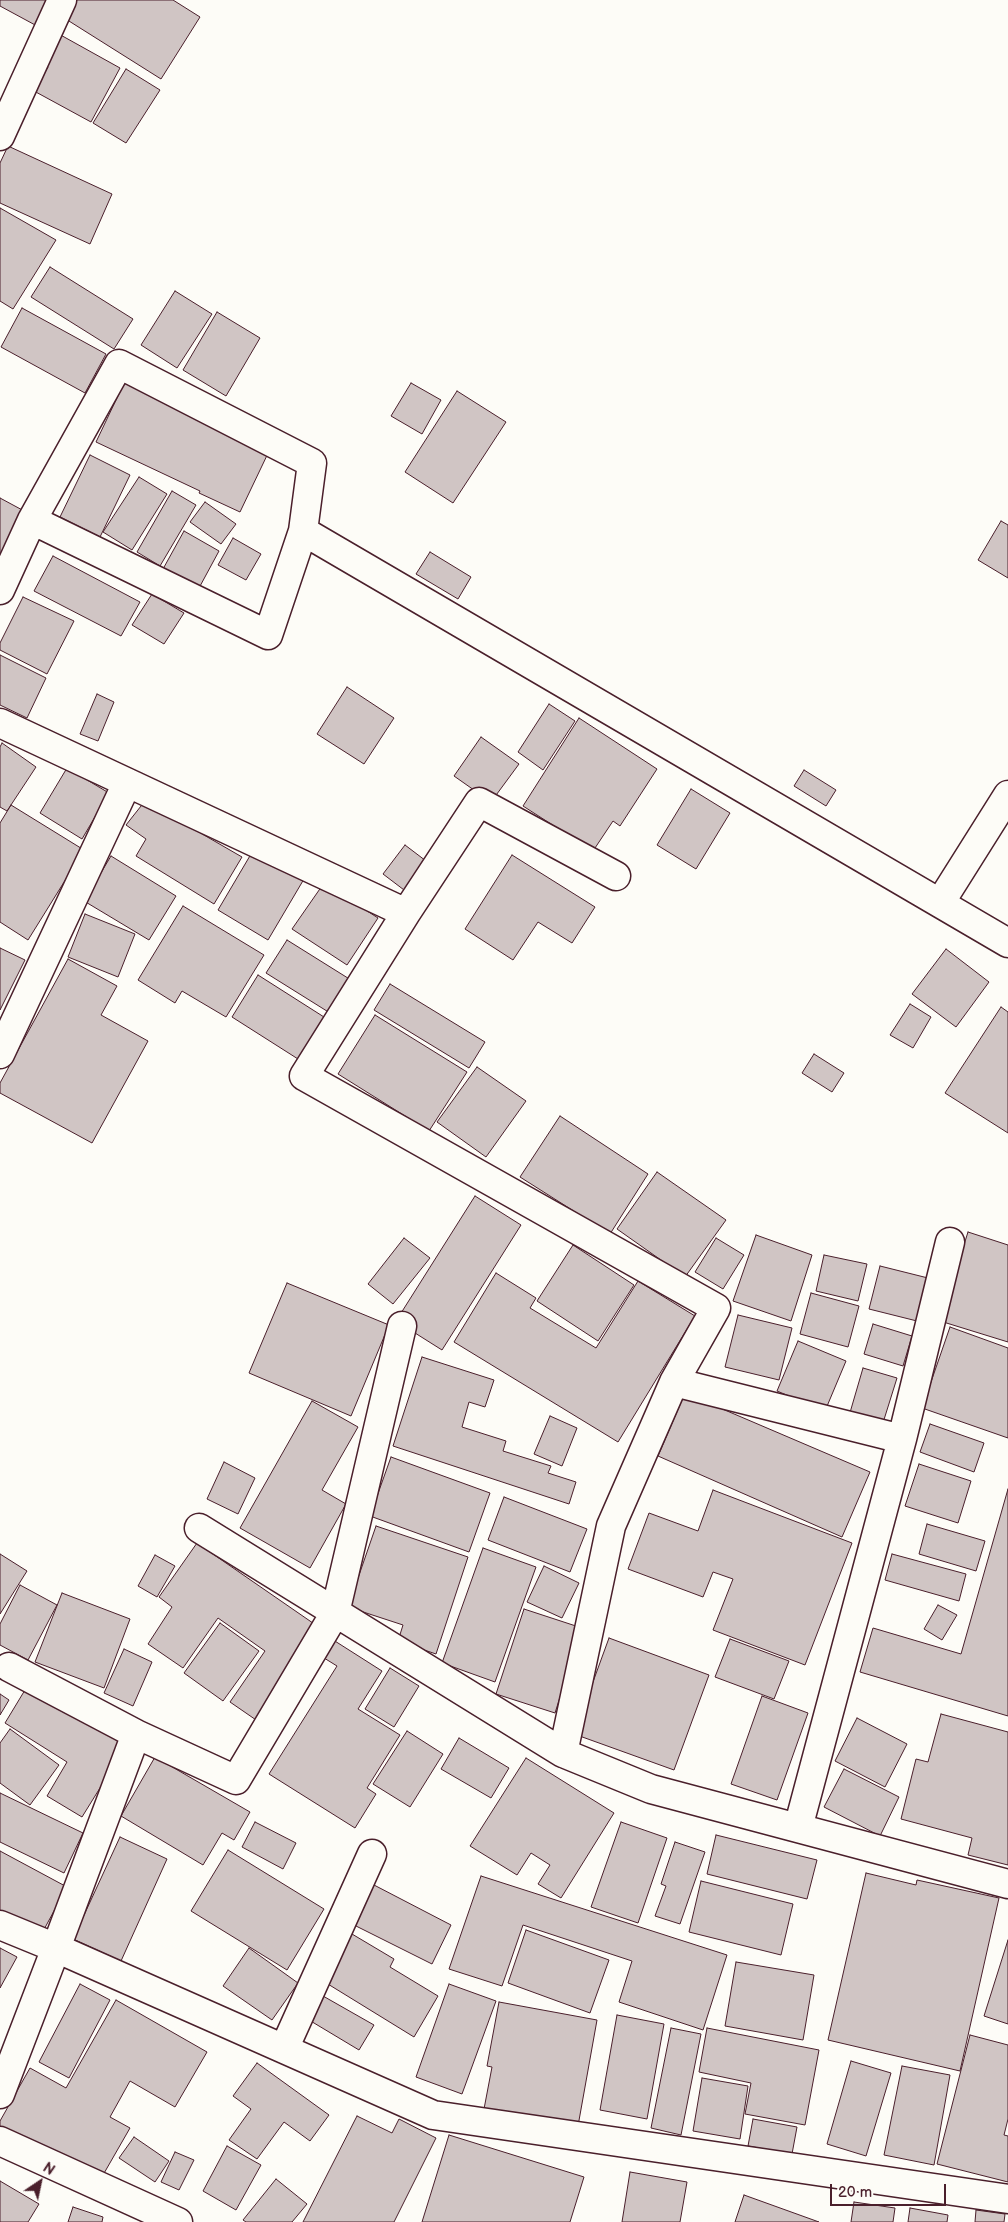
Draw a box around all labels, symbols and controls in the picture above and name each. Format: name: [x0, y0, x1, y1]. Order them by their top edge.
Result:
north arrow: [15, 2157, 65, 2207]
text: N: [40, 2159, 58, 2179]
scale bar: [833, 2174, 949, 2206]
text: 20 m: [838, 2183, 872, 2202]

